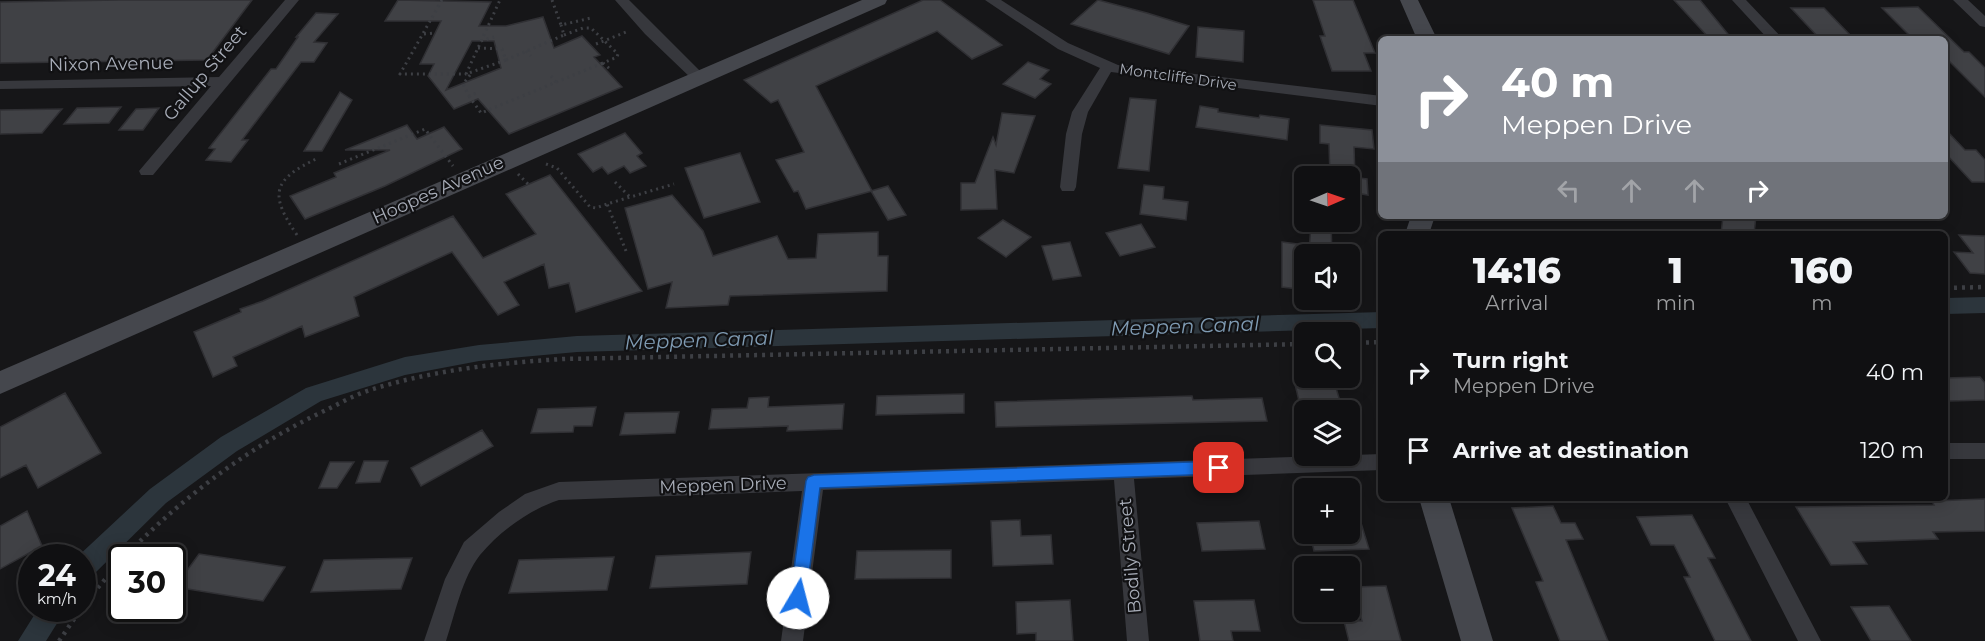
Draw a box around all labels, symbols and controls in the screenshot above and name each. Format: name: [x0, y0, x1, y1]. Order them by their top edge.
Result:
street label: Gallup Street: [159, 21, 251, 125]
street label: Nixon Avenue: [48, 52, 174, 76]
text: 40 m: [1501, 56, 1614, 108]
street label: Montcliffe Drive: [1118, 59, 1238, 94]
icon: right: [1402, 60, 1480, 138]
text: Meppen Drive: [1501, 108, 1692, 141]
street label: Hoopes Avenue: [369, 151, 507, 229]
north arrow: [1294, 166, 1360, 232]
map controls: [1294, 166, 1360, 622]
icon: left: [1552, 174, 1585, 207]
icon: ahead: [1615, 174, 1648, 207]
icon: ahead: [1678, 174, 1711, 207]
icon: right: [1741, 174, 1774, 207]
button: sound: [1294, 244, 1360, 310]
text: 14:16: [1473, 248, 1561, 292]
text: 1: [1669, 248, 1683, 292]
text: 160: [1791, 248, 1853, 292]
text: Arrival: [1485, 291, 1548, 315]
text: min: [1656, 291, 1696, 315]
text: m: [1811, 291, 1833, 315]
water label: Meppen Canal: [1110, 311, 1261, 341]
button: search: [1294, 322, 1360, 388]
water label: Meppen Canal: [624, 325, 775, 355]
text: Turn right: [1453, 347, 1568, 374]
icon: right: [1402, 356, 1435, 389]
text: 40 m: [1866, 359, 1924, 386]
text: Meppen Drive: [1453, 374, 1595, 398]
button: layers: [1294, 400, 1360, 466]
icon: arrive: [1402, 434, 1435, 467]
text: Arrive at destination: [1453, 437, 1689, 464]
text: 120 m: [1860, 437, 1924, 464]
pin: [1193, 442, 1244, 493]
icon: arrive: [1202, 451, 1235, 484]
street label: Meppen Drive: [659, 472, 787, 498]
button: +: [1294, 478, 1360, 544]
street label: Bodily Street: [1114, 497, 1146, 615]
speed limit sign: 30: [108, 544, 186, 622]
button: −: [1294, 556, 1360, 622]
text: 24: [38, 557, 76, 594]
position arrow: [766, 566, 830, 630]
text: km/h: [37, 589, 77, 608]

